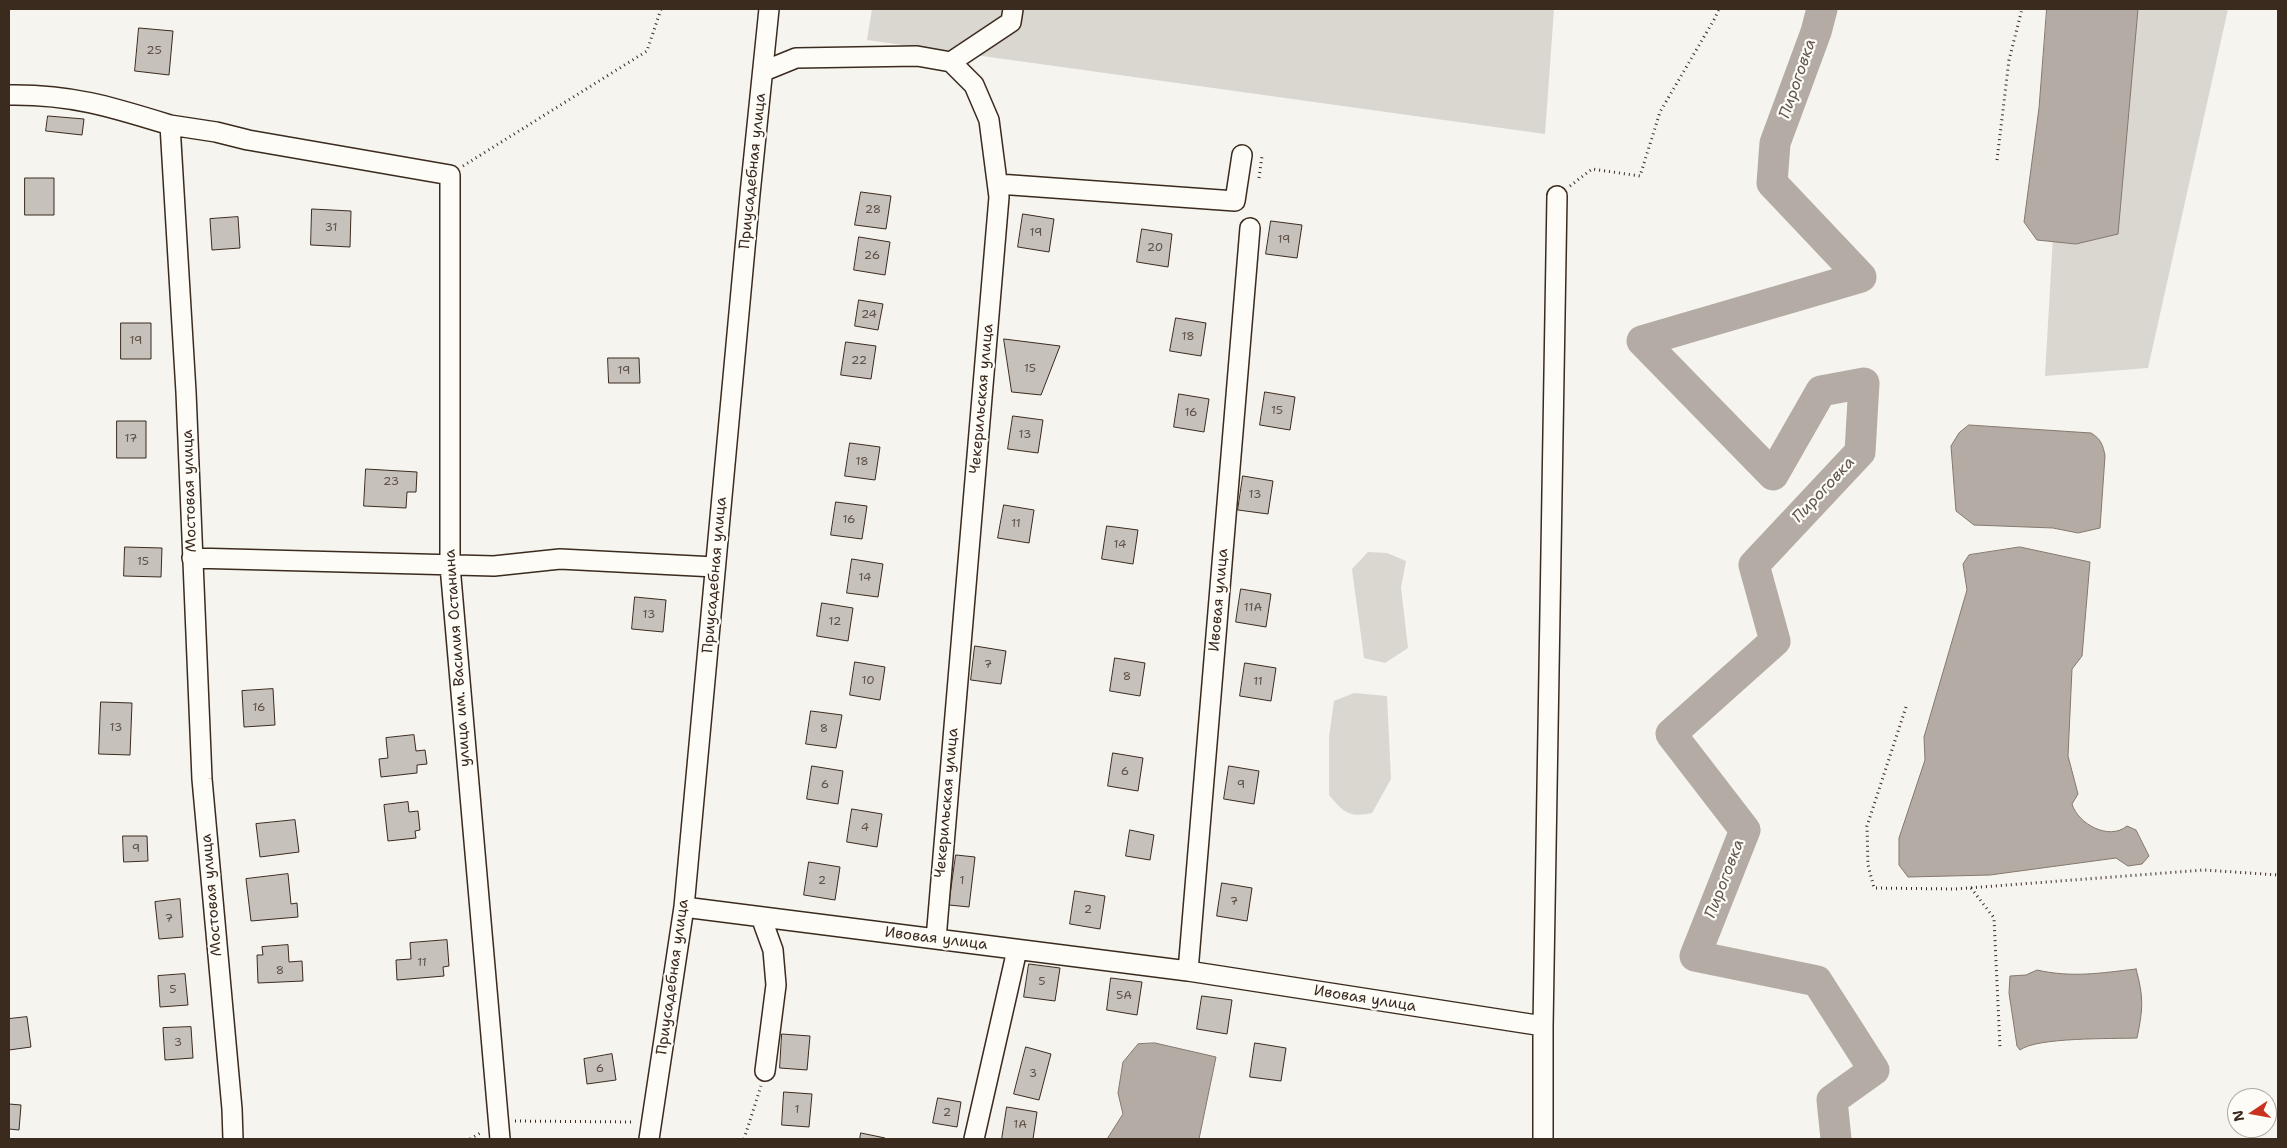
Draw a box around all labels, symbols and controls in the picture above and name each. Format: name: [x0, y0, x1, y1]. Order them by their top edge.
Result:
water label: Пироговка: [1775, 37, 1821, 121]
house number: 25: [146, 44, 162, 58]
street label: Приусадебная улица: [736, 92, 770, 250]
house number: 28: [865, 203, 881, 217]
house number: 31: [325, 221, 337, 235]
house number: 19: [1030, 226, 1042, 240]
house number: 19: [1278, 233, 1290, 247]
house number: 20: [1147, 241, 1163, 255]
house number: 26: [864, 249, 880, 263]
house number: 24: [861, 308, 877, 322]
street label: Чекерильская улица: [966, 323, 998, 475]
house number: 18: [1181, 330, 1195, 344]
house number: 19: [130, 334, 142, 348]
house number: 22: [851, 354, 867, 368]
house number: 15: [1024, 362, 1036, 376]
house number: 19: [618, 364, 630, 378]
house number: 15: [1271, 404, 1283, 418]
house number: 16: [1184, 406, 1198, 420]
house number: 13: [1019, 428, 1031, 442]
street label: Мостовая улица: [179, 429, 201, 553]
house number: 17: [125, 432, 137, 446]
water label: Пироговка: [1789, 453, 1859, 527]
house number: 18: [855, 455, 869, 469]
house number: 23: [383, 475, 399, 489]
house number: 13: [1249, 488, 1261, 502]
street label: Приусадебная улица: [699, 496, 731, 654]
house number: 16: [842, 513, 856, 527]
house number: 11: [1011, 517, 1021, 531]
house number: 14: [1114, 538, 1126, 552]
street label: Ивовая улица: [1206, 548, 1232, 652]
street label: улица им. Василия Останина: [441, 549, 475, 767]
house number: 15: [137, 555, 149, 569]
house number: 14: [859, 571, 871, 585]
house number: 11А: [1244, 601, 1262, 615]
house number: 13: [643, 608, 655, 622]
house number: 12: [829, 615, 841, 629]
house number: 7: [984, 658, 992, 672]
house number: 8: [1123, 670, 1131, 684]
house number: 10: [861, 674, 875, 688]
house number: 11: [1253, 675, 1263, 689]
house number: 16: [252, 701, 266, 715]
house number: 13: [110, 721, 122, 735]
house number: 8: [820, 722, 828, 736]
street label: Чекерильская улица: [931, 727, 963, 879]
house number: 6: [1121, 765, 1129, 779]
house number: 6: [821, 778, 829, 792]
house number: 9: [1237, 778, 1245, 792]
house number: 4: [861, 821, 869, 835]
street label: Мостовая улица: [198, 833, 226, 957]
water label: Пироговка: [1701, 837, 1749, 921]
house number: 9: [132, 842, 140, 856]
house number: 2: [818, 874, 826, 888]
house number: 1: [959, 874, 965, 888]
house number: 7: [1230, 895, 1238, 909]
street label: Приусадебная улица: [653, 898, 693, 1056]
house number: 2: [1084, 903, 1092, 917]
house number: 7: [165, 912, 173, 926]
street label: Ивовая улица: [884, 924, 988, 954]
house number: 11: [417, 956, 427, 970]
house number: 8: [276, 964, 284, 978]
house number: 5: [1038, 975, 1046, 989]
street label: Ивовая улица: [1312, 982, 1418, 1016]
house number: 5: [169, 983, 177, 997]
house number: 5А: [1116, 989, 1132, 1003]
house number: 3: [174, 1036, 182, 1050]
house number: 6: [596, 1062, 604, 1076]
house number: 3: [1029, 1067, 1037, 1081]
north arrow: [2227, 1088, 2277, 1138]
house number: 1: [794, 1103, 800, 1117]
house number: 2: [943, 1106, 951, 1120]
text: N: [2228, 1109, 2248, 1123]
house number: 1А: [1013, 1118, 1027, 1132]

